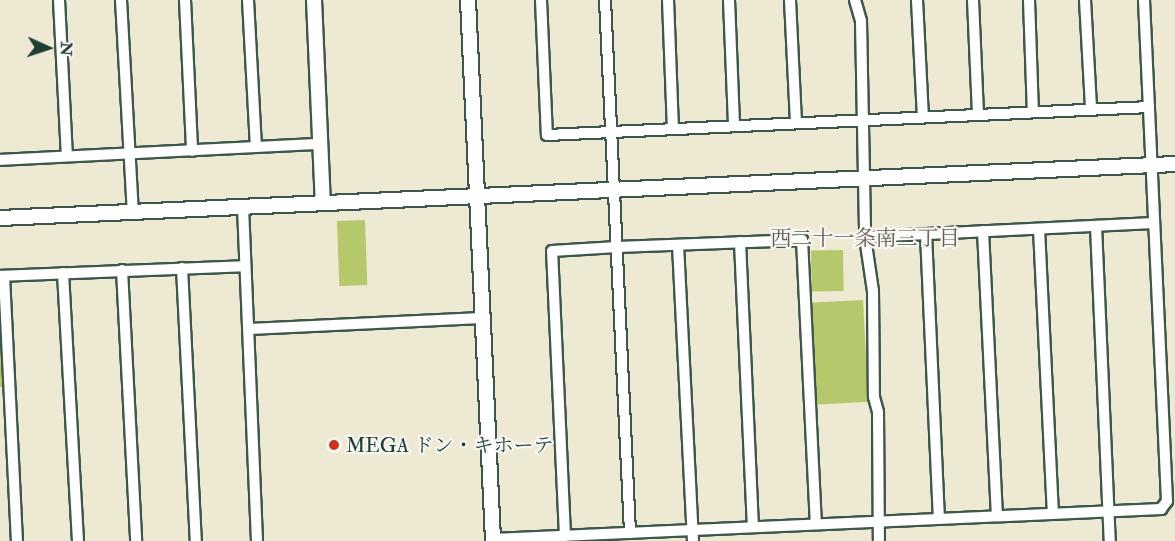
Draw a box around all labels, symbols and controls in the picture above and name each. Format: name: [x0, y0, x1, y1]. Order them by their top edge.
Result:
north arrow: [18, 18, 78, 78]
text: N: [56, 41, 76, 57]
district label: 西二十一条南三丁目: [771, 226, 959, 252]
place label: MEGA ドン・キホーテ: [346, 433, 553, 457]
marker: MEGA ドン・キホーテ: [327, 438, 341, 452]

